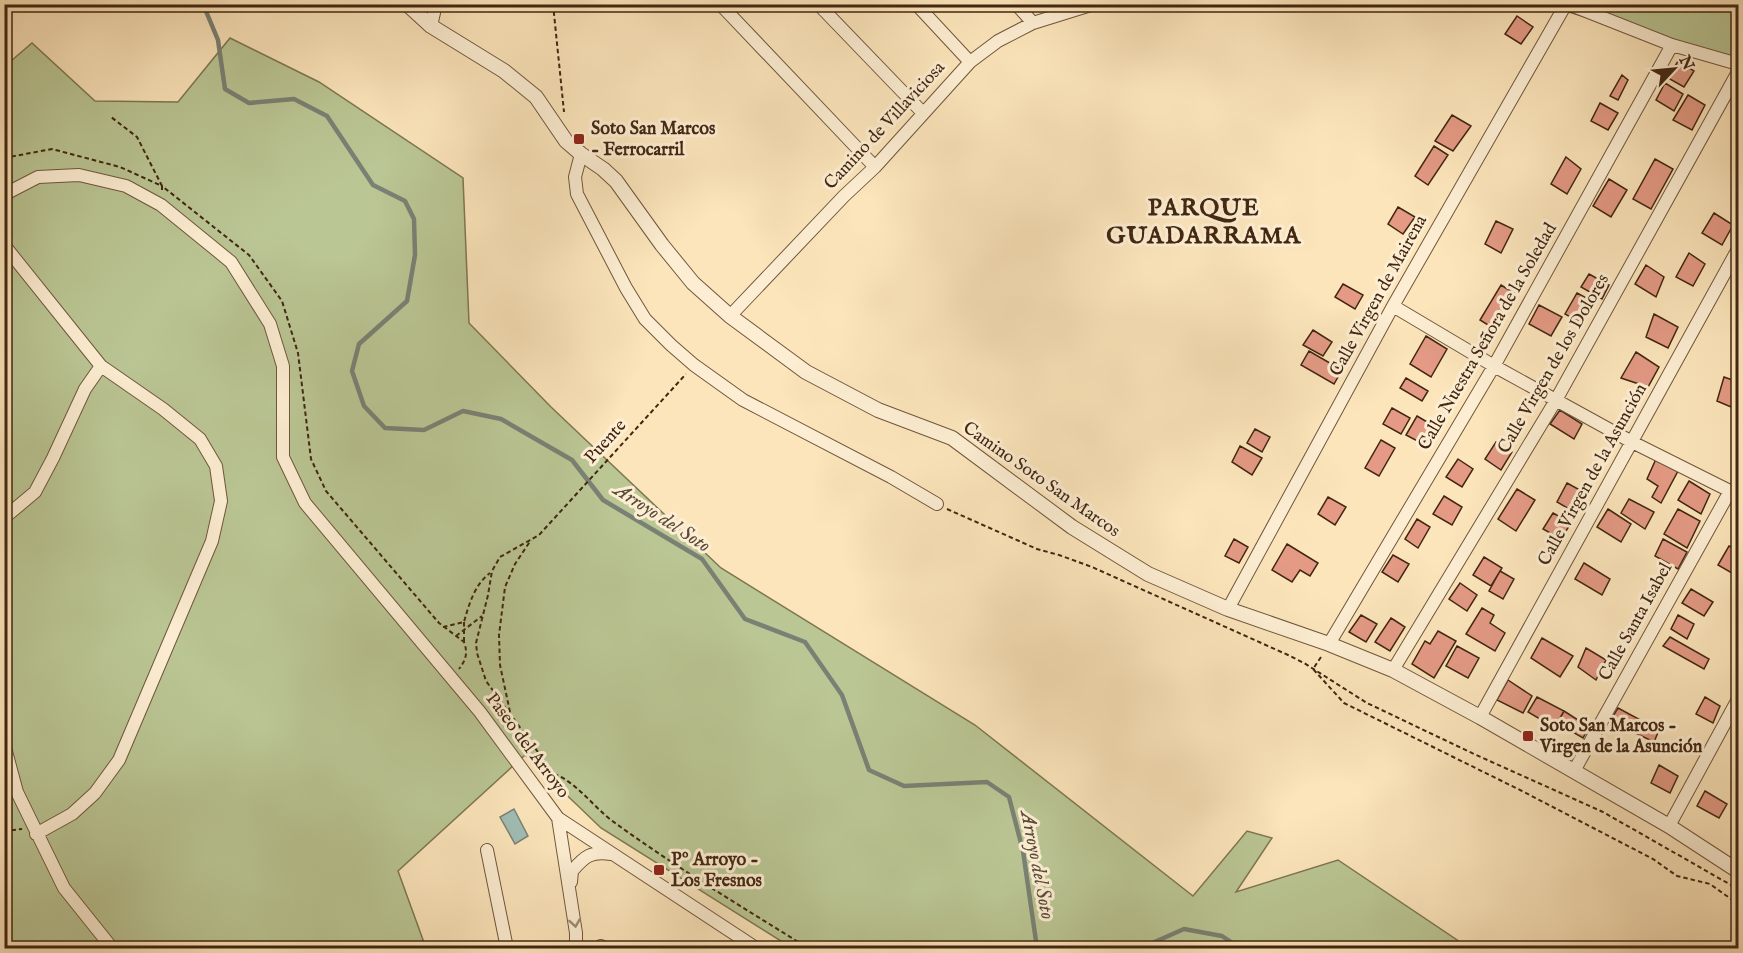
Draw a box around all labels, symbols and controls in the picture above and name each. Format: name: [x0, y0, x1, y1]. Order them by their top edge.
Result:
north arrow: [1644, 39, 1704, 99]
text: N: [1673, 52, 1698, 74]
street label: Camino de Villaviciosa: [820, 57, 951, 195]
place label: Soto San Marcos - Ferrocarril: [591, 118, 716, 162]
marker: Soto San Marcos - Ferrocarril: [572, 132, 586, 146]
district label: PARQUE GUADARRAMA: [1106, 193, 1302, 252]
street label: Calle Virgen de Mairena: [1325, 211, 1433, 381]
street label: Calle Nuestra Señora de la Soledad: [1413, 219, 1563, 455]
street label: Calle Virgen de los Dolores: [1493, 270, 1615, 458]
street label: Calle Virgen de la Asunción: [1533, 379, 1653, 570]
street label: Puente: [580, 415, 632, 469]
street label: Camino Soto San Marcos: [958, 417, 1124, 543]
water label: Arroyo del Soto: [607, 476, 715, 558]
street label: Calle Santa Isabel: [1594, 559, 1678, 685]
street label: Paseo del Arroyo: [480, 689, 574, 804]
place label: Soto San Marcos - Virgen de la Asunción: [1539, 715, 1703, 759]
marker: Soto San Marcos - Virgen de la Asunción: [1521, 729, 1535, 743]
water label: Arroyo del Soto: [1014, 807, 1060, 921]
place label: Pº Arroyo - Los Fresnos: [671, 849, 763, 893]
marker: Pº Arroyo - Los Fresnos: [652, 863, 666, 877]
one-way arrow: [568, 919, 580, 928]

